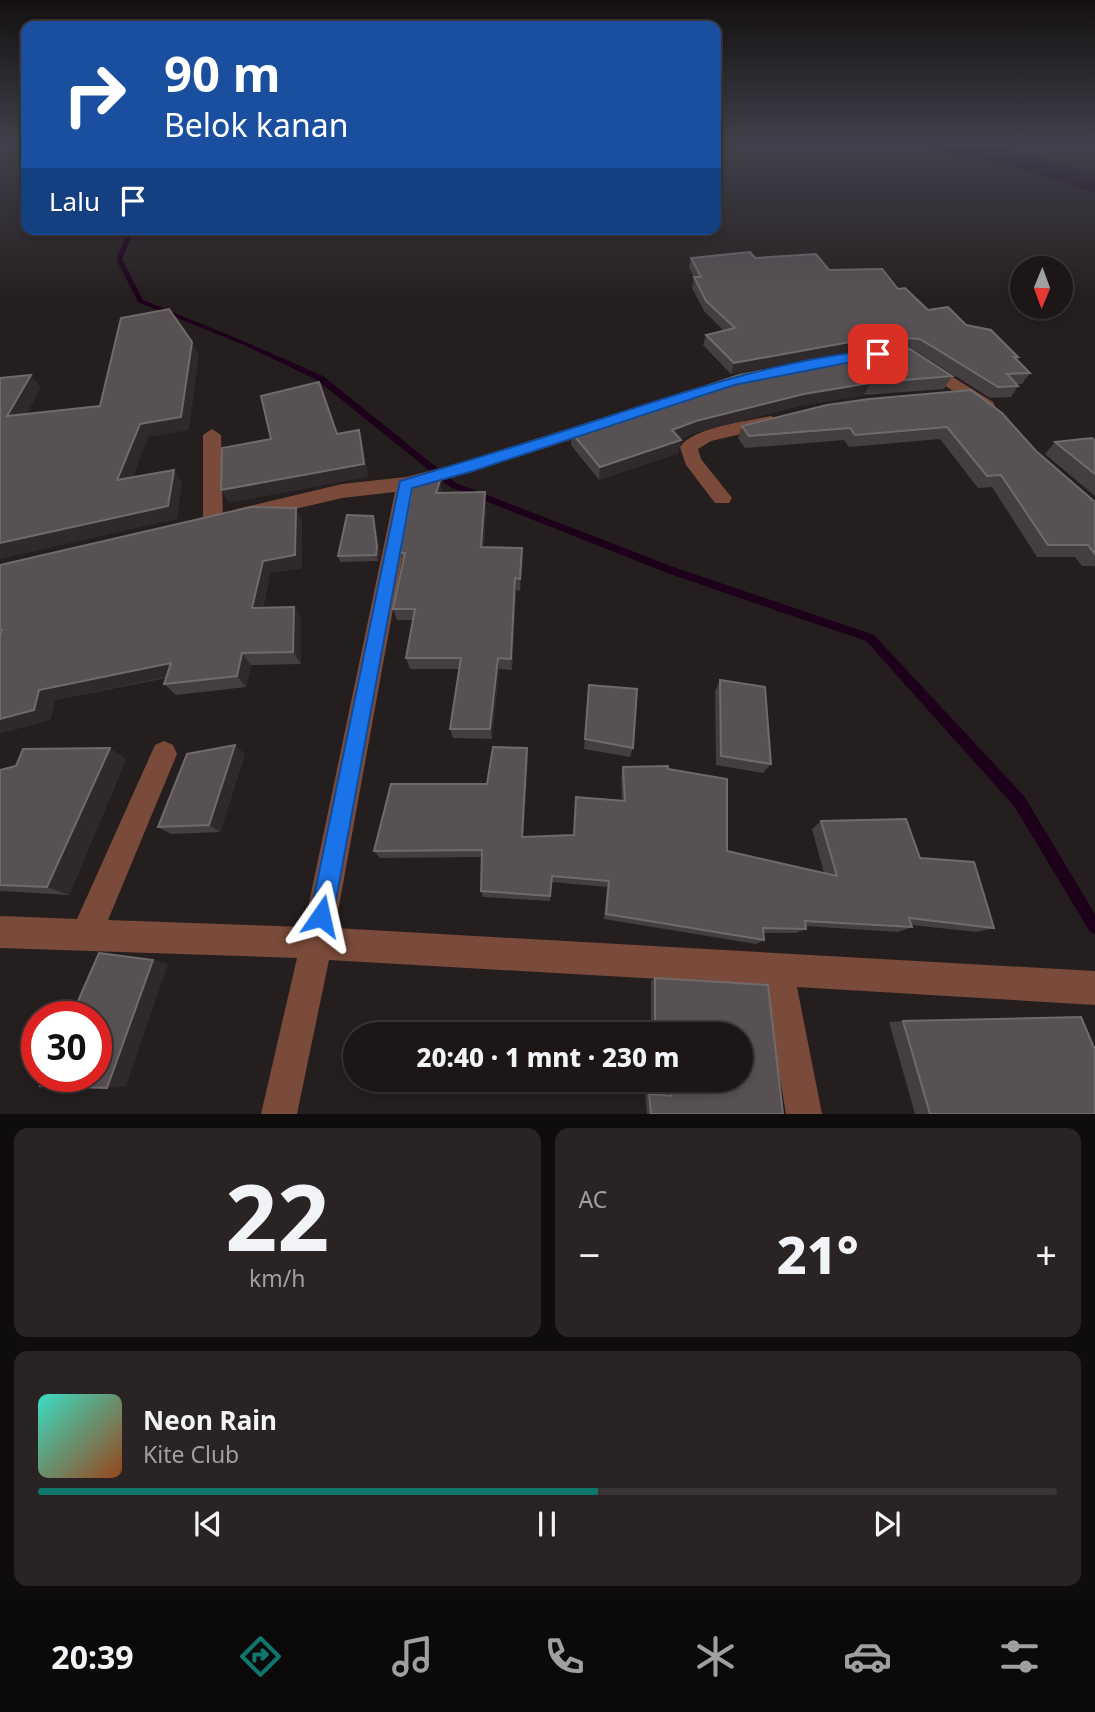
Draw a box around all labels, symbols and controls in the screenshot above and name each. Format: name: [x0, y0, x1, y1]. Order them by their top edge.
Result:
text: 90 m: [164, 40, 281, 106]
icon: right: [49, 49, 140, 140]
text: Belok kanan: [164, 103, 348, 146]
icon: arrive: [114, 182, 152, 220]
text: Lalu: [49, 183, 100, 219]
north arrow: [1010, 256, 1073, 318]
map controls: [1010, 256, 1073, 319]
pin: [848, 324, 908, 384]
icon: arrive: [859, 335, 897, 373]
position arrow: [284, 879, 358, 953]
speed limit sign: 30: [21, 1001, 112, 1092]
text: 20:40 · 1 mnt · 230 m: [416, 1039, 680, 1075]
text: 22: [225, 1154, 329, 1278]
text: AC: [579, 1183, 607, 1215]
text: 21°: [777, 1218, 859, 1289]
text: −: [579, 1228, 600, 1280]
text: +: [1035, 1228, 1057, 1280]
text: km/h: [249, 1262, 306, 1294]
text: Neon Rain: [143, 1402, 277, 1438]
text: Kite Club: [143, 1438, 239, 1470]
icon: previous: [189, 1505, 227, 1543]
icon: pause: [528, 1505, 566, 1543]
icon: next: [868, 1505, 906, 1543]
icon: directions: [236, 1632, 285, 1681]
icon: music: [388, 1632, 437, 1681]
icon: phone: [540, 1632, 589, 1681]
icon: climate: [691, 1632, 740, 1681]
icon: car: [843, 1632, 892, 1681]
icon: filters: [995, 1632, 1044, 1681]
text: 20:39: [51, 1635, 134, 1678]

